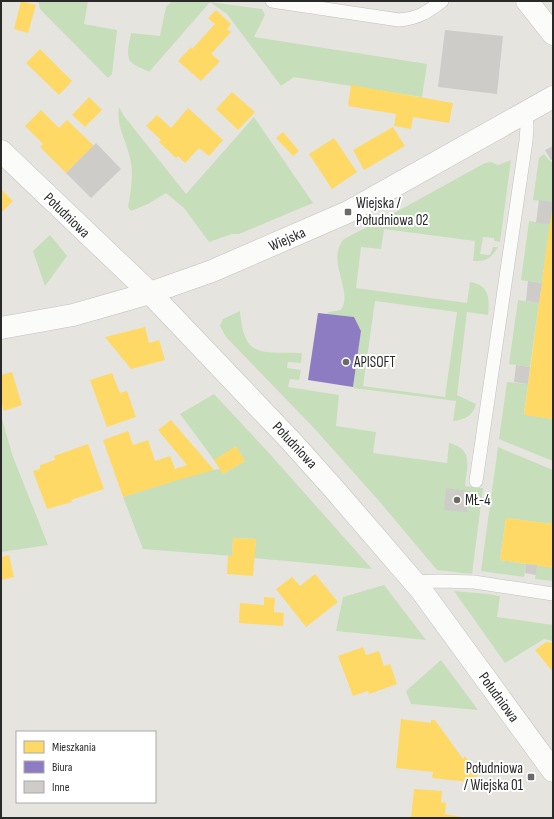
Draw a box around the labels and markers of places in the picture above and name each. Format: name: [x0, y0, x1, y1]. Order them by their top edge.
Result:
place label: Wiejska / Południowa 02: [356, 194, 429, 230]
marker: Wiejska / Południowa 02: [343, 207, 353, 217]
place label: APISOFT: [353, 353, 396, 372]
marker: APISOFT: [341, 357, 351, 367]
place label: MŁ-4: [465, 491, 491, 510]
marker: MŁ-4: [452, 495, 462, 505]
place label: Południowa / Wiejska 01: [464, 759, 524, 795]
marker: Południowa / Wiejska 01: [526, 772, 536, 782]

